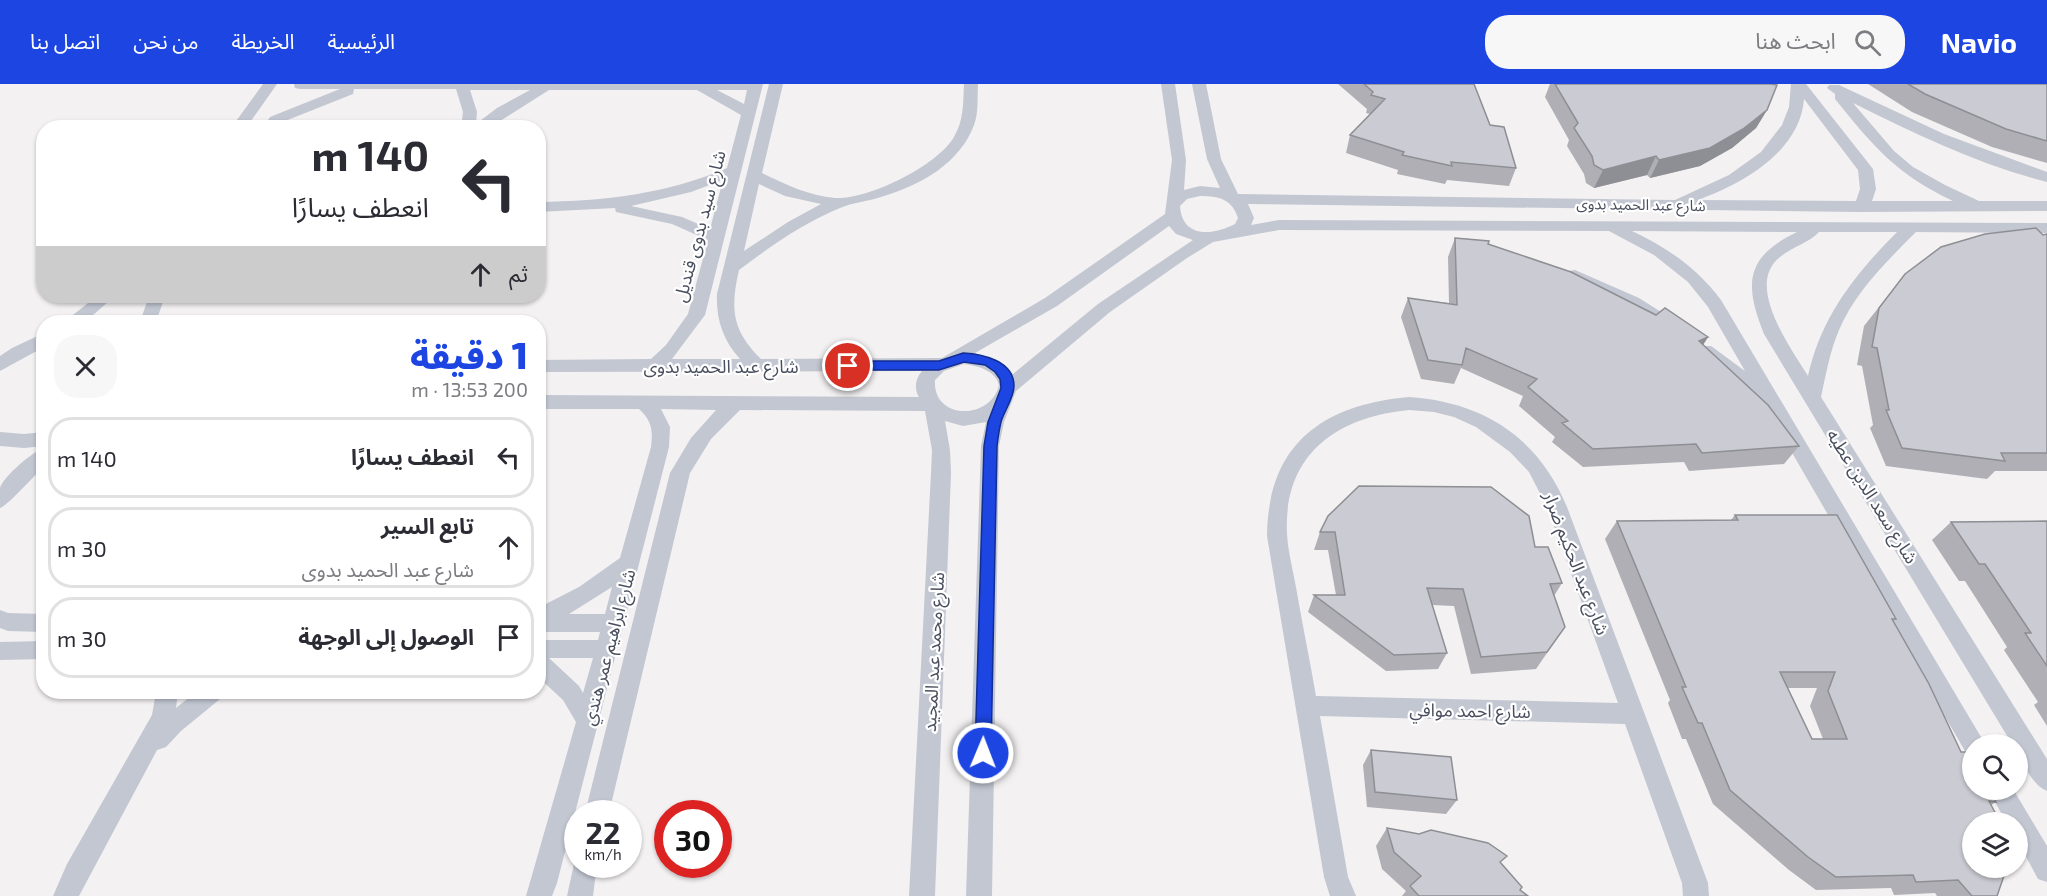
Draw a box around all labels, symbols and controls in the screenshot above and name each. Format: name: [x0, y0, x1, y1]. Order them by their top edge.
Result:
search box: [1485, 15, 1905, 69]
text: Navio: [1941, 25, 2017, 59]
icon: search: [1851, 26, 1884, 59]
text: ابحث هنا: [1755, 27, 1836, 53]
text: اتصل بنا: [30, 28, 100, 53]
text: من نحن: [133, 28, 199, 53]
text: الخريطة: [232, 28, 295, 53]
text: الرئيسية: [328, 28, 395, 53]
text: 140 m: [312, 129, 429, 179]
icon: left: [450, 144, 528, 222]
street label: شارع سيد بدوى قنديل: [668, 148, 734, 305]
text: انعطف يسارًا: [292, 190, 429, 222]
street label: شارع عبد الحميد بدوى: [1576, 194, 1706, 218]
icon: ahead: [464, 258, 497, 291]
text: ثم: [509, 260, 528, 286]
text: 1 دقيقة: [410, 333, 528, 376]
button: close: [54, 335, 117, 398]
pin: [822, 340, 873, 391]
icon: arrive: [831, 349, 864, 382]
street label: شارع عبد الحميد بدوى: [643, 355, 799, 381]
text: 200 m · 13:53: [411, 377, 528, 401]
street label: شارع سعد الدين عطيه: [1819, 425, 1923, 569]
icon: left: [492, 441, 525, 474]
text: انعطف يسارًا: [351, 443, 474, 469]
text: 140 m: [57, 445, 117, 471]
street label: شارع عبد الحكيم ضرار: [1535, 487, 1615, 639]
text: تابع السير: [381, 512, 474, 538]
icon: ahead: [492, 531, 525, 564]
text: 30 m: [57, 535, 107, 561]
text: شارع عبد الحميد بدوى: [302, 557, 474, 581]
street label: شارع ابراهيم عمر هندي: [577, 567, 643, 729]
street label: شارع محمد عبد المجيد: [918, 572, 952, 733]
icon: arrive: [492, 621, 525, 654]
text: الوصول إلى الوجهة: [298, 623, 474, 649]
text: 30 m: [57, 625, 107, 651]
street label: شارع احمد موافي: [1409, 698, 1531, 726]
position arrow: [951, 721, 1015, 785]
map controls: [1962, 734, 2028, 878]
button: search: [1962, 734, 2028, 800]
speed limit sign: 30: [654, 800, 732, 878]
button: layers: [1962, 812, 2028, 878]
text: 22: [586, 814, 620, 850]
text: km/h: [584, 845, 622, 863]

